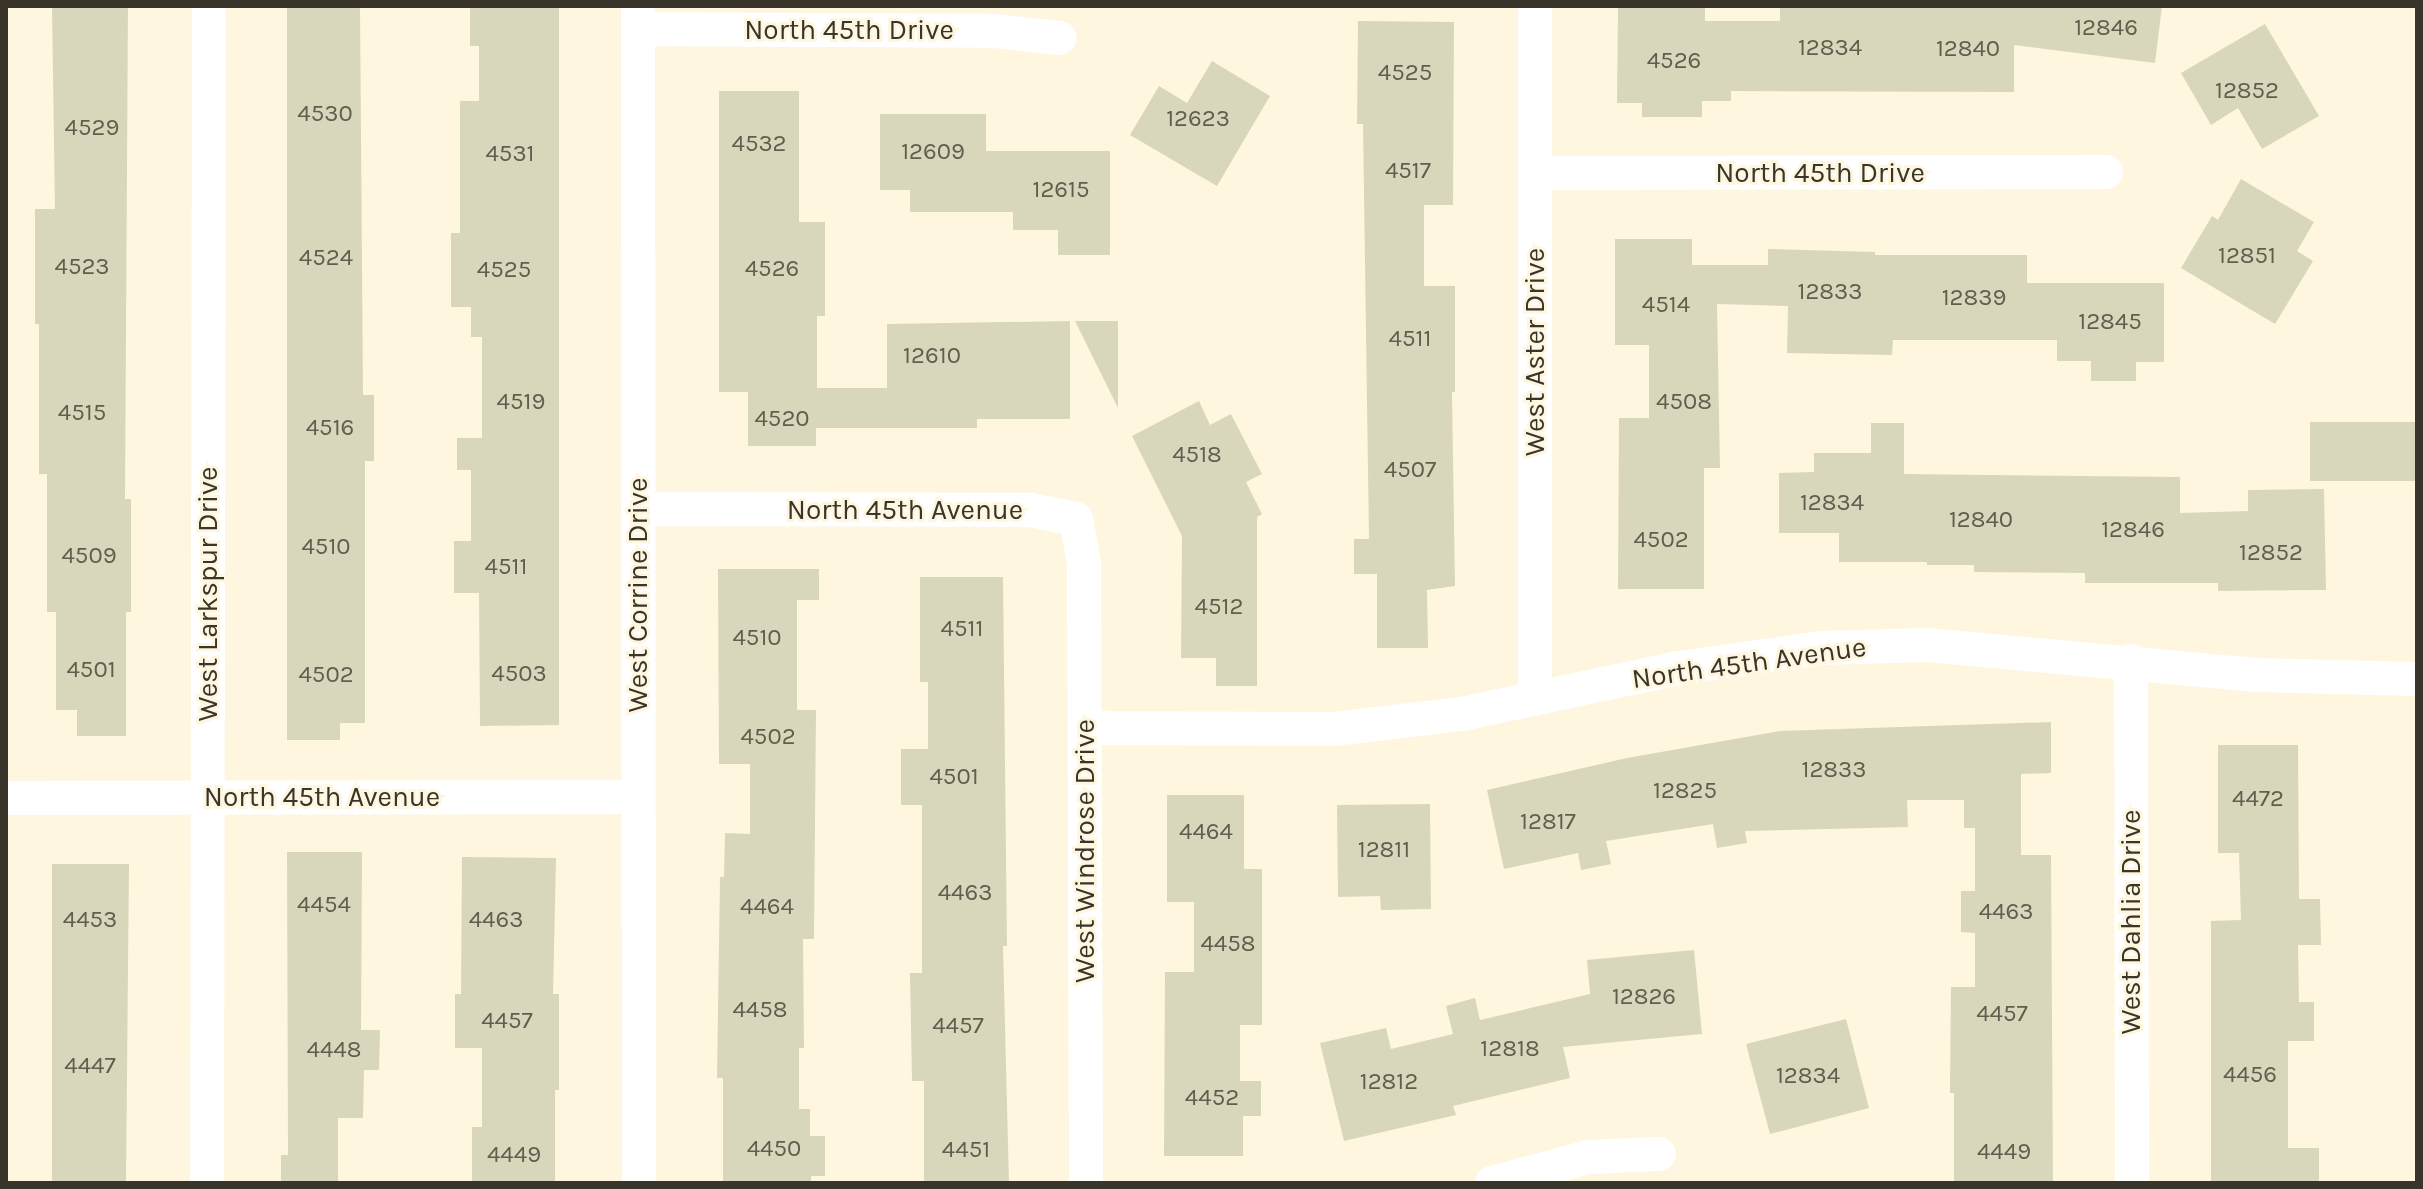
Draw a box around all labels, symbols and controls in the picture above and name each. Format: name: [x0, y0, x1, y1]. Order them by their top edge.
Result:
street label: North 45th Drive: [744, 13, 954, 47]
house number: 12846: [2074, 14, 2138, 42]
house number: 12834: [1798, 34, 1862, 62]
house number: 12840: [1936, 35, 2000, 63]
house number: 4526: [1647, 47, 1701, 75]
house number: 4525: [1378, 59, 1432, 87]
house number: 12852: [2215, 77, 2279, 105]
house number: 4530: [297, 100, 353, 128]
house number: 12623: [1166, 105, 1230, 133]
house number: 4529: [65, 114, 119, 142]
house number: 4532: [731, 130, 787, 158]
house number: 12609: [901, 138, 965, 166]
house number: 4531: [485, 140, 535, 168]
street label: North 45th Drive: [1715, 156, 1925, 190]
house number: 4517: [1385, 157, 1431, 185]
house number: 12615: [1032, 176, 1090, 204]
house number: 12851: [2218, 242, 2276, 270]
house number: 4524: [299, 244, 353, 272]
street label: West Aster Drive: [1518, 248, 1552, 456]
house number: 4523: [54, 253, 110, 281]
house number: 4526: [745, 255, 799, 283]
house number: 4525: [477, 256, 531, 284]
house number: 12833: [1798, 278, 1862, 306]
house number: 12839: [1942, 284, 2006, 312]
house number: 4514: [1642, 291, 1690, 319]
house number: 12845: [2078, 308, 2142, 336]
house number: 4511: [1389, 325, 1431, 353]
house number: 12610: [903, 342, 961, 370]
house number: 4519: [497, 388, 545, 416]
house number: 4508: [1656, 388, 1712, 416]
house number: 4515: [58, 399, 106, 427]
house number: 4520: [754, 405, 810, 433]
house number: 4516: [306, 414, 354, 442]
house number: 4518: [1172, 441, 1222, 469]
house number: 4507: [1384, 456, 1436, 484]
street label: West Larkspur Drive: [191, 466, 225, 722]
street label: West Corrine Drive: [621, 478, 655, 712]
house number: 12834: [1800, 489, 1864, 517]
street label: North 45th Avenue: [787, 493, 1023, 527]
house number: 12840: [1949, 506, 2013, 534]
house number: 12846: [2101, 516, 2165, 544]
house number: 4502: [1633, 526, 1689, 554]
house number: 4510: [301, 533, 351, 561]
house number: 12852: [2239, 539, 2303, 567]
house number: 4509: [61, 542, 117, 570]
house number: 4511: [485, 553, 527, 581]
house number: 4512: [1195, 593, 1243, 621]
house number: 4511: [941, 615, 983, 643]
house number: 4510: [732, 624, 782, 652]
street label: North 45th Avenue: [1630, 630, 1868, 696]
house number: 4501: [66, 656, 116, 684]
house number: 4503: [491, 660, 547, 688]
house number: 4502: [298, 661, 354, 689]
street label: West Windrose Drive: [1068, 719, 1102, 983]
house number: 4502: [740, 723, 796, 751]
house number: 12833: [1802, 756, 1866, 784]
house number: 4501: [929, 763, 979, 791]
house number: 12825: [1653, 777, 1717, 805]
street label: North 45th Avenue: [204, 780, 440, 814]
house number: 4472: [2232, 785, 2284, 813]
house number: 12817: [1520, 808, 1576, 836]
street label: West Dahlia Drive: [2114, 810, 2148, 1034]
house number: 4464: [1179, 818, 1233, 846]
house number: 12811: [1358, 836, 1410, 864]
house number: 4463: [938, 879, 992, 907]
house number: 4454: [297, 891, 351, 919]
house number: 4464: [740, 893, 794, 921]
house number: 4463: [1979, 898, 2033, 926]
house number: 4453: [63, 906, 117, 934]
house number: 4463: [469, 906, 523, 934]
house number: 4458: [1200, 930, 1256, 958]
house number: 12826: [1612, 983, 1676, 1011]
house number: 4458: [732, 996, 788, 1024]
house number: 4457: [1976, 1000, 2028, 1028]
house number: 4457: [481, 1007, 533, 1035]
house number: 4457: [932, 1012, 984, 1040]
house number: 12818: [1480, 1035, 1540, 1063]
house number: 4448: [307, 1036, 361, 1064]
house number: 4447: [64, 1052, 116, 1080]
house number: 4456: [2223, 1061, 2277, 1089]
house number: 12834: [1776, 1062, 1840, 1090]
house number: 12812: [1360, 1068, 1418, 1096]
house number: 4452: [1185, 1084, 1239, 1112]
house number: 4450: [747, 1135, 801, 1163]
house number: 4451: [942, 1136, 990, 1164]
house number: 4449: [1977, 1138, 2031, 1166]
house number: 4449: [487, 1141, 541, 1169]

